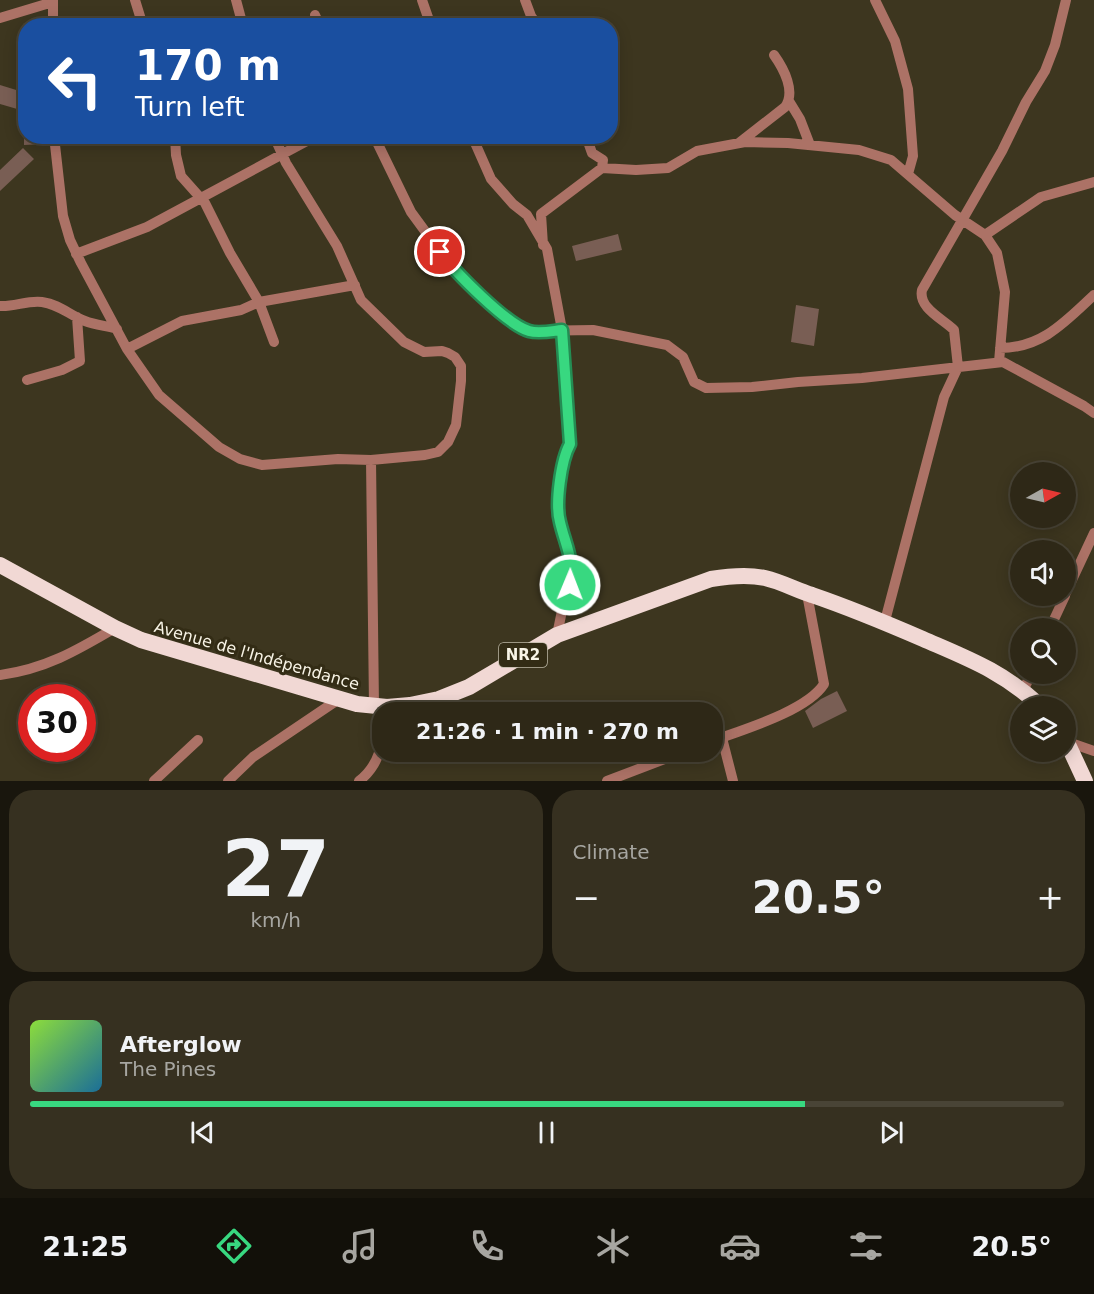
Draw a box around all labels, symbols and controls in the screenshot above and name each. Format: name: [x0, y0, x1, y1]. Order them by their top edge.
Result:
text: 170 m: [135, 41, 281, 90]
icon: left: [36, 42, 114, 120]
text: Turn left: [135, 91, 245, 122]
pin: [414, 226, 465, 277]
icon: arrive: [423, 235, 456, 268]
north arrow: [1010, 462, 1076, 528]
map controls: [1010, 462, 1076, 762]
button: sound: [1010, 540, 1076, 606]
position arrow: [538, 553, 602, 617]
street label: Avenue de l'Indépendance: [152, 617, 361, 694]
button: search: [1010, 618, 1076, 684]
road number: NR2: [499, 643, 547, 667]
speed limit sign: 30: [18, 684, 96, 762]
button: layers: [1010, 696, 1076, 762]
text: 21:26 · 1 min · 270 m: [416, 719, 679, 744]
text: 27: [221, 824, 330, 914]
text: Climate: [573, 840, 649, 864]
text: 20.5°: [751, 871, 885, 924]
text: −: [573, 878, 600, 917]
text: +: [1036, 878, 1064, 917]
text: km/h: [251, 908, 301, 932]
text: Afterglow: [120, 1032, 242, 1057]
text: The Pines: [120, 1057, 216, 1081]
icon: previous: [186, 1116, 219, 1149]
icon: pause: [530, 1116, 563, 1149]
icon: next: [875, 1116, 908, 1149]
icon: directions: [213, 1225, 255, 1267]
icon: music: [339, 1225, 381, 1267]
icon: phone: [466, 1225, 508, 1267]
icon: climate: [592, 1225, 634, 1267]
icon: car: [719, 1225, 761, 1267]
icon: filters: [845, 1225, 887, 1267]
text: 21:25: [42, 1231, 128, 1262]
text: 20.5°: [972, 1231, 1052, 1262]

